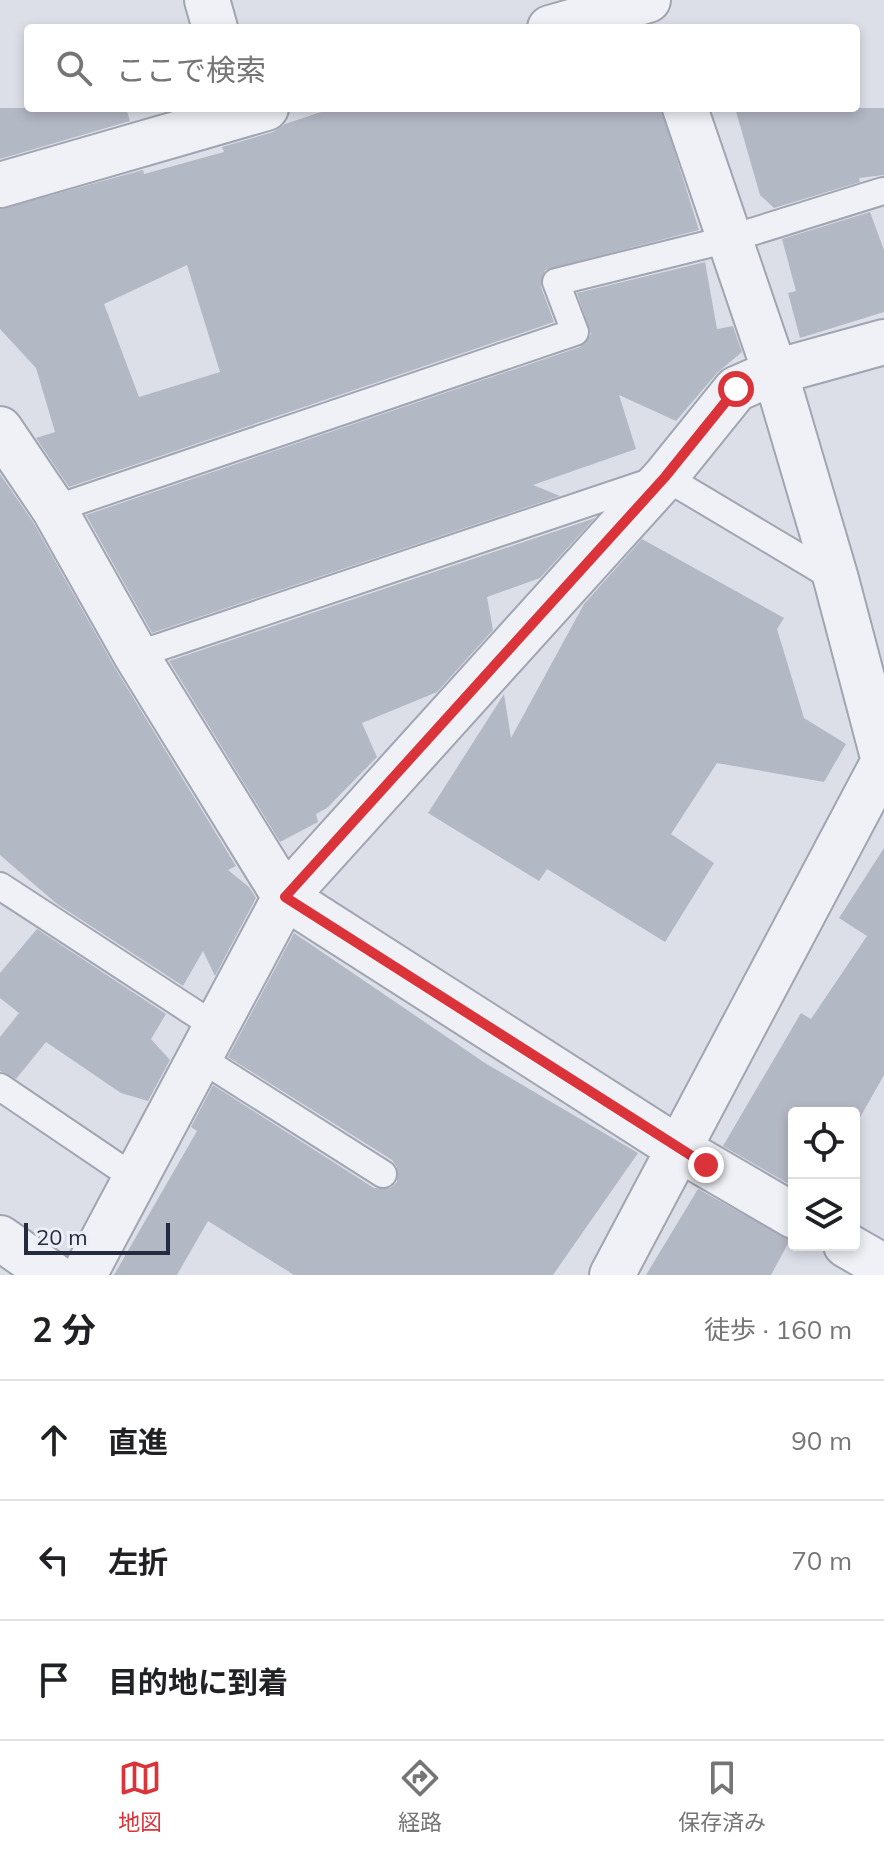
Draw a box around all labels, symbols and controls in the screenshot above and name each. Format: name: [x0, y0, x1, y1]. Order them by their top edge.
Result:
search box: [24, 24, 860, 112]
icon: search: [52, 46, 96, 90]
text: ここで検索: [116, 51, 266, 89]
route start: [718, 371, 754, 407]
map controls: [788, 1107, 860, 1251]
button: locate: [788, 1107, 860, 1179]
route end: [688, 1147, 724, 1183]
button: layers: [788, 1179, 860, 1251]
scale bar: [24, 1219, 170, 1255]
text: 20 m: [36, 1223, 87, 1251]
text: 2 分: [32, 1308, 96, 1351]
text: 徒歩 · 160 m: [704, 1313, 852, 1346]
icon: ahead: [32, 1418, 76, 1462]
text: 直進: [108, 1423, 168, 1461]
text: 90 m: [791, 1424, 852, 1457]
icon: left: [32, 1538, 76, 1582]
text: 左折: [108, 1543, 168, 1581]
text: 70 m: [791, 1544, 852, 1577]
icon: arrive: [32, 1658, 76, 1702]
text: 目的地に到着: [108, 1663, 288, 1701]
tab: 地図: [118, 1756, 162, 1836]
tab: 経路: [398, 1756, 442, 1836]
tab: 保存済み: [678, 1756, 766, 1836]

